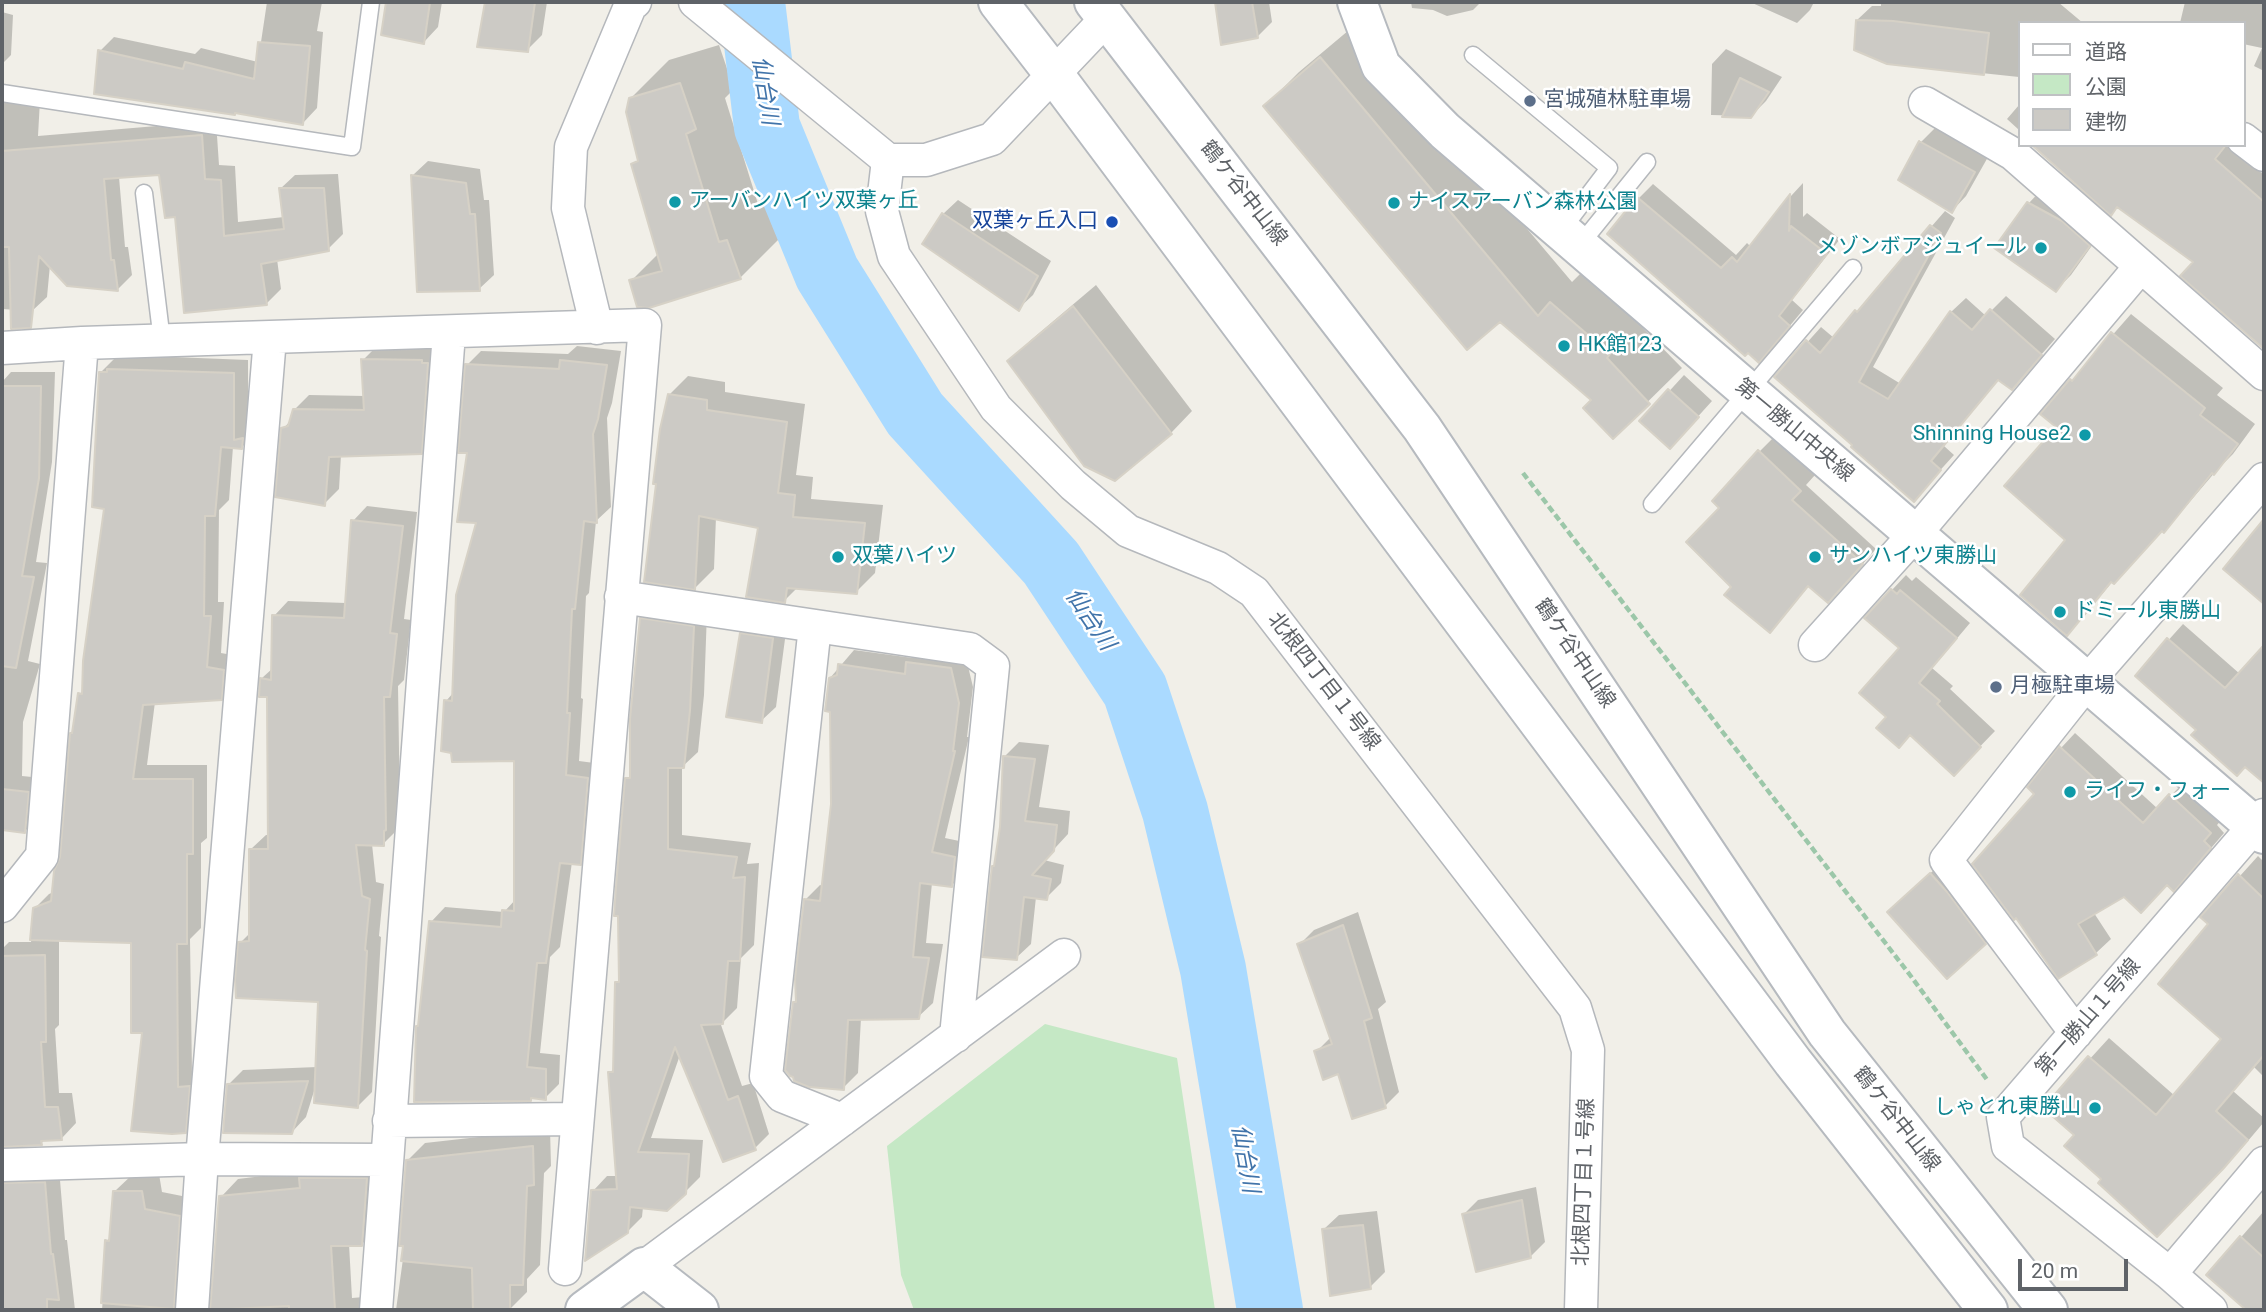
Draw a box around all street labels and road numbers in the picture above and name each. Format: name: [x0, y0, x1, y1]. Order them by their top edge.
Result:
street label: 鶴ケ谷中山線: [1194, 137, 1292, 251]
street label: 第一勝山中央線: [1730, 374, 1858, 488]
street label: 鶴ケ谷中山線: [1528, 595, 1620, 713]
street label: 北根四丁目１号線: [1261, 608, 1385, 756]
street label: 第一勝山１号線: [2031, 954, 2147, 1082]
street label: 鶴ケ谷中山線: [1847, 1063, 1945, 1177]
street label: 北根四丁目１号線: [1569, 1098, 1601, 1266]

